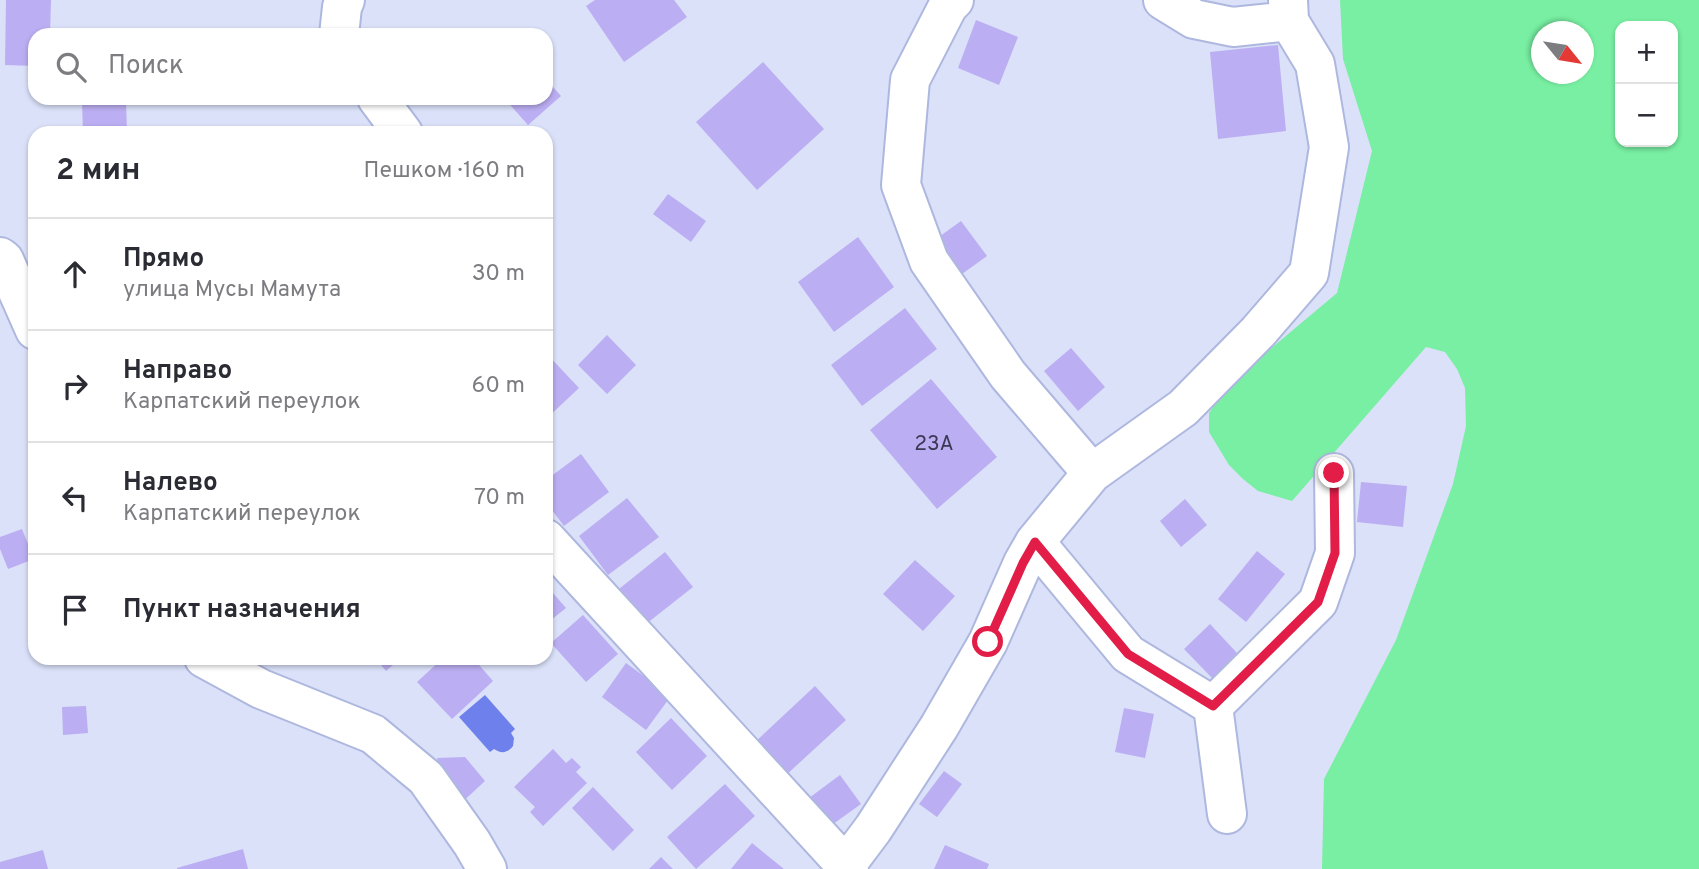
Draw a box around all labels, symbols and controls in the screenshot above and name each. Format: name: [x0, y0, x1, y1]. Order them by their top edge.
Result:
north arrow: [1531, 21, 1594, 84]
map controls: [1615, 21, 1678, 147]
button: +: [1615, 21, 1678, 84]
search box: [28, 28, 553, 105]
icon: search: [52, 48, 90, 86]
text: Поиск: [108, 50, 184, 83]
button: −: [1615, 84, 1678, 147]
text: 2 мин: [56, 153, 140, 190]
text: Пешком · 160 m: [364, 157, 525, 186]
text: Прямо: [123, 243, 204, 276]
icon: ahead: [56, 255, 94, 293]
text: 30 m: [472, 260, 525, 289]
text: улица Мусы Мамута: [123, 276, 341, 305]
text: Направо: [123, 355, 232, 388]
icon: right: [56, 367, 94, 405]
text: 60 m: [472, 372, 525, 401]
text: Карпатский переулок: [123, 388, 361, 417]
house number: 23А: [914, 431, 954, 458]
route end: [1318, 457, 1349, 488]
text: Налево: [123, 467, 218, 500]
icon: left: [56, 479, 94, 517]
text: 70 m: [474, 484, 525, 513]
text: Карпатский переулок: [123, 500, 361, 529]
icon: arrive: [56, 591, 94, 629]
text: Пункт назначения: [123, 594, 361, 627]
route start: [972, 626, 1003, 657]

